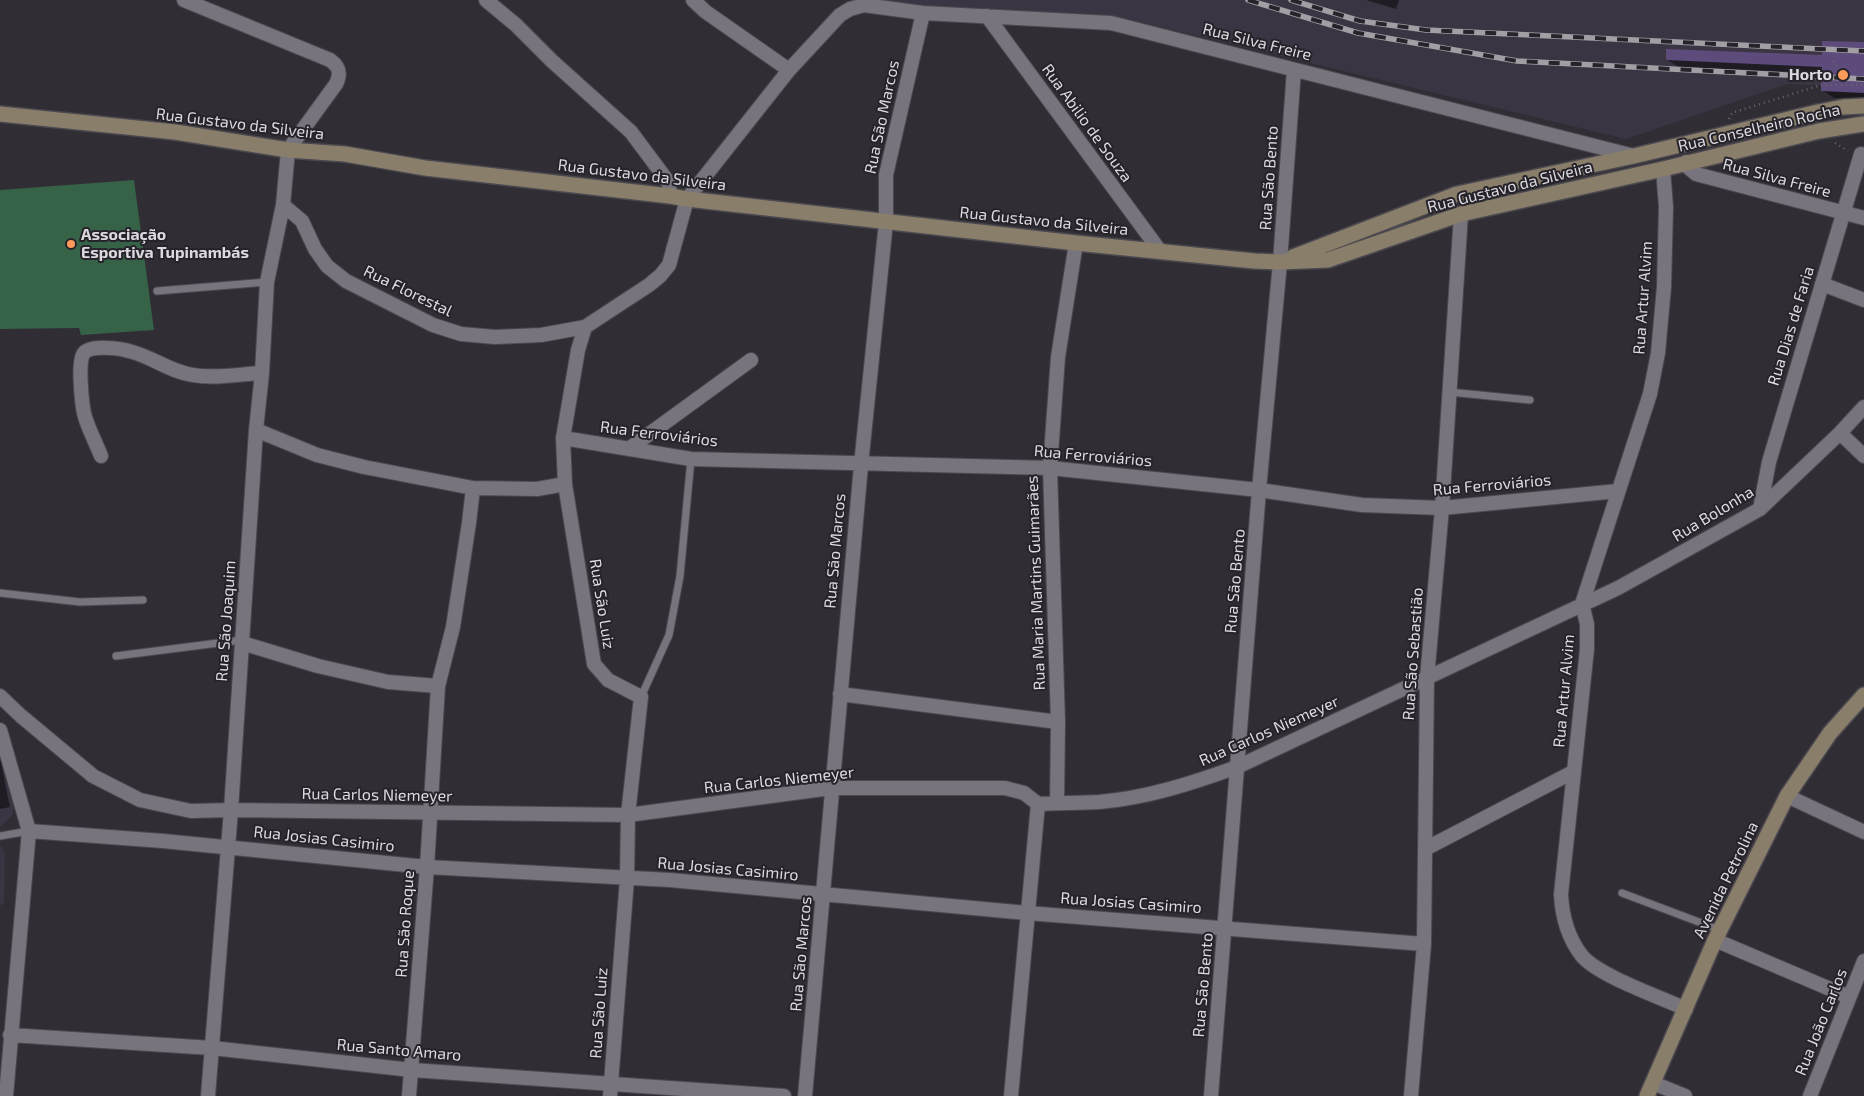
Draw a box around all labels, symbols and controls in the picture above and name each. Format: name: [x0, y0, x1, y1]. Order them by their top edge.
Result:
street label: Rua Silva Freire: [1201, 19, 1313, 65]
street label: Rua São Marcos: [861, 58, 903, 176]
street label: Rua Abilio de Souza: [1038, 60, 1136, 186]
place label: Horto: [1789, 65, 1832, 85]
marker: Horto: [1836, 68, 1850, 82]
street label: Rua Conselheiro Rocha: [1676, 100, 1842, 156]
street label: Rua Gustavo da Silveira: [155, 104, 325, 144]
street label: Rua São Bento: [1256, 125, 1282, 231]
street label: Rua Silva Freire: [1721, 154, 1833, 202]
street label: Rua Gustavo da Silveira: [557, 155, 727, 195]
street label: Rua Gustavo da Silveira: [1425, 157, 1595, 217]
street label: Rua Gustavo da Silveira: [959, 203, 1129, 239]
place label: Associação Esportiva Tupinambás: [81, 225, 249, 263]
marker: Associação Esportiva Tupinambás: [65, 238, 77, 250]
street label: Rua Artur Alvim: [1629, 241, 1657, 355]
street label: Rua Florestal: [360, 261, 456, 321]
street label: Rua Dias de Faria: [1764, 264, 1818, 388]
street label: Rua Ferroviários: [599, 417, 719, 451]
street label: Rua Ferroviários: [1033, 441, 1153, 471]
street label: Rua Ferroviários: [1432, 470, 1552, 500]
street label: Rua Maria Martins Guimarães: [1023, 475, 1049, 691]
street label: Rua Bolonha: [1669, 482, 1757, 546]
street label: Rua São Marcos: [820, 493, 850, 609]
street label: Rua São Bento: [1221, 528, 1249, 634]
street label: Rua São Luiz: [585, 557, 619, 651]
street label: Rua São Joaquim: [212, 560, 240, 682]
street label: Rua São Sebastião: [1399, 587, 1427, 721]
street label: Rua Artur Alvim: [1549, 634, 1579, 748]
street label: Rua Carlos Niemeyer: [1196, 692, 1342, 770]
street label: Rua Carlos Niemeyer: [703, 763, 855, 797]
street label: Rua Carlos Niemeyer: [301, 784, 453, 806]
street label: Avenida Petrolina: [1689, 818, 1763, 942]
street label: Rua Josias Casimiro: [253, 822, 395, 856]
street label: Rua Josias Casimiro: [657, 853, 799, 885]
street label: Rua São Roque: [392, 870, 418, 978]
street label: Rua Josias Casimiro: [1060, 888, 1202, 918]
street label: Rua São Marcos: [786, 896, 816, 1012]
street label: Rua São Bento: [1189, 932, 1217, 1038]
street label: Rua João Carlos: [1791, 966, 1851, 1078]
street label: Rua São Luiz: [586, 967, 612, 1059]
street label: Rua Santo Amaro: [336, 1035, 462, 1065]

